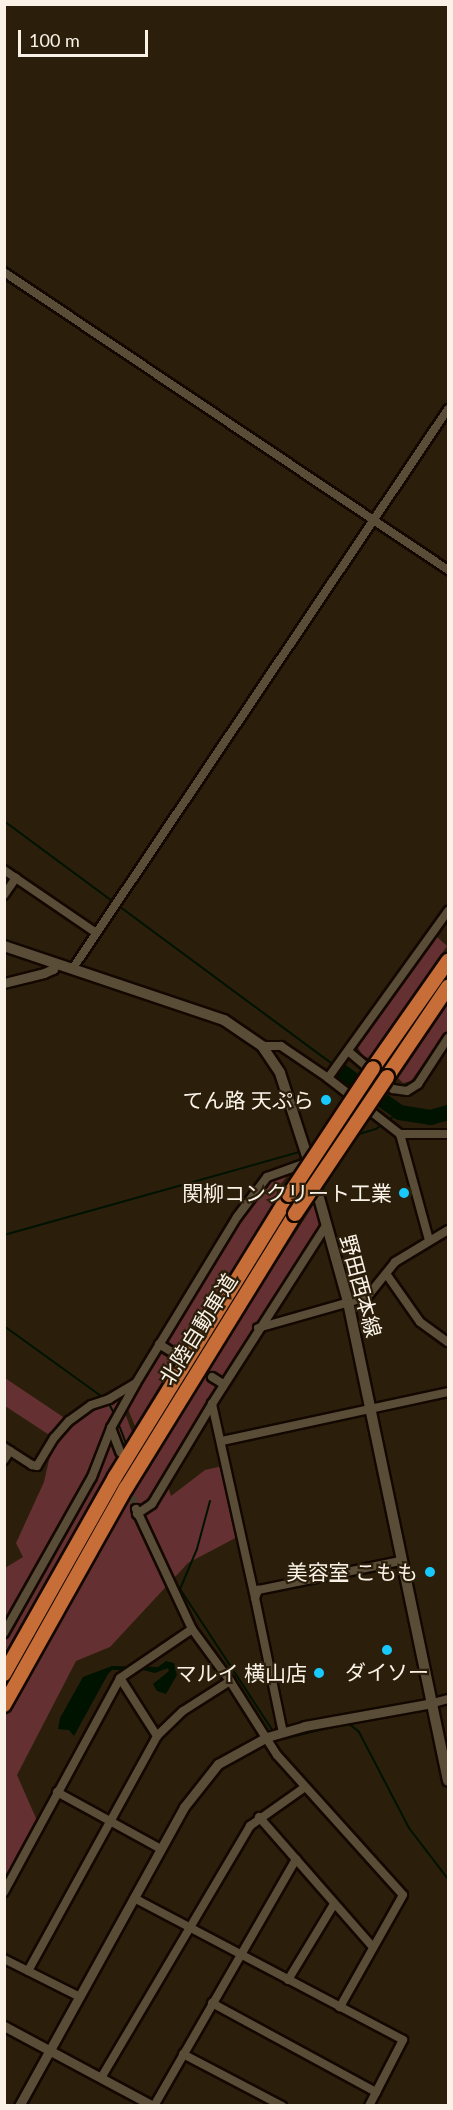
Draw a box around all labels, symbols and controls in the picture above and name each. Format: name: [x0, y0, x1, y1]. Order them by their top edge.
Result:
scale bar: [21, 18, 152, 56]
text: 100 m: [29, 29, 80, 51]
place label: てん路 天ぷら: [183, 1087, 314, 1113]
marker: てん路 天ぷら: [319, 1093, 333, 1107]
place label: 関柳コンクリート工業: [182, 1180, 392, 1206]
marker: 関柳コンクリート工業: [397, 1186, 411, 1200]
street label: 野田西本線: [335, 1232, 387, 1340]
street label: 北陸自動車道: [154, 1269, 242, 1389]
place label: 美容室 こもも: [287, 1559, 418, 1585]
marker: 美容室 こもも: [423, 1565, 437, 1579]
marker: ダイソー: [380, 1643, 394, 1657]
place label: ダイソー: [345, 1659, 429, 1685]
place label: マルイ 横山店: [176, 1660, 307, 1686]
marker: マルイ 横山店: [312, 1666, 326, 1680]

